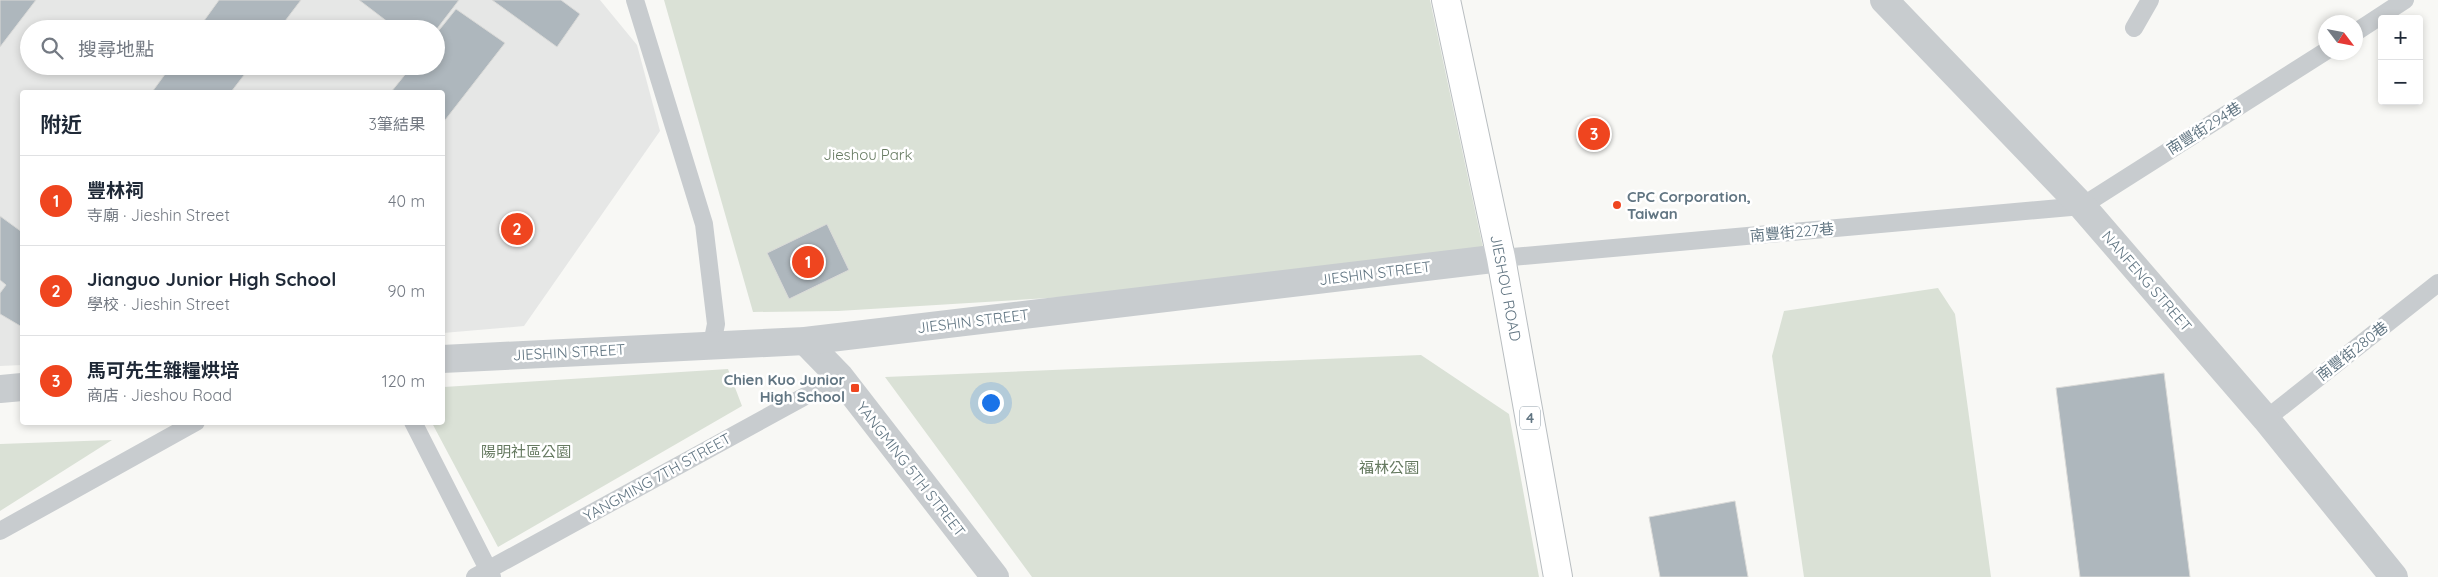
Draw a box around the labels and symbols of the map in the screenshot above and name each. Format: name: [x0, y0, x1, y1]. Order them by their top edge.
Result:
north arrow: [2318, 15, 2363, 60]
street label: 南豐街294巷: [2163, 98, 2245, 158]
pin: 3: [1578, 115, 1610, 153]
park label: Jieshou Park: [823, 145, 913, 164]
place label: CPC Corporation, Taiwan: [1627, 187, 1751, 223]
marker: CPC Corporation, Taiwan: [1611, 199, 1623, 211]
pin: 2: [501, 210, 533, 248]
street label: 南豐街227巷: [1749, 219, 1835, 245]
street label: NANFENG STREET: [2098, 227, 2196, 335]
street label: JIESHOU ROAD: [1486, 233, 1526, 343]
pin: 1: [792, 243, 824, 281]
street label: JIESHIN STREET: [1318, 257, 1432, 289]
street label: JIESHIN STREET: [916, 305, 1030, 337]
street label: 南豐街280巷: [2313, 317, 2391, 385]
street label: JIESHIN STREET: [512, 340, 626, 364]
place label: Chien Kuo Junior High School: [724, 370, 845, 406]
marker: Chien Kuo Junior High School: [849, 382, 861, 394]
your location: [978, 390, 1004, 416]
street label: YANGMING 5TH STREET: [852, 398, 970, 540]
road number: 4: [1520, 406, 1540, 429]
street label: YANGMING 7TH STREET: [580, 429, 734, 525]
park label: 陽明社區公園: [481, 442, 571, 461]
park label: 福林公園: [1359, 458, 1419, 477]

